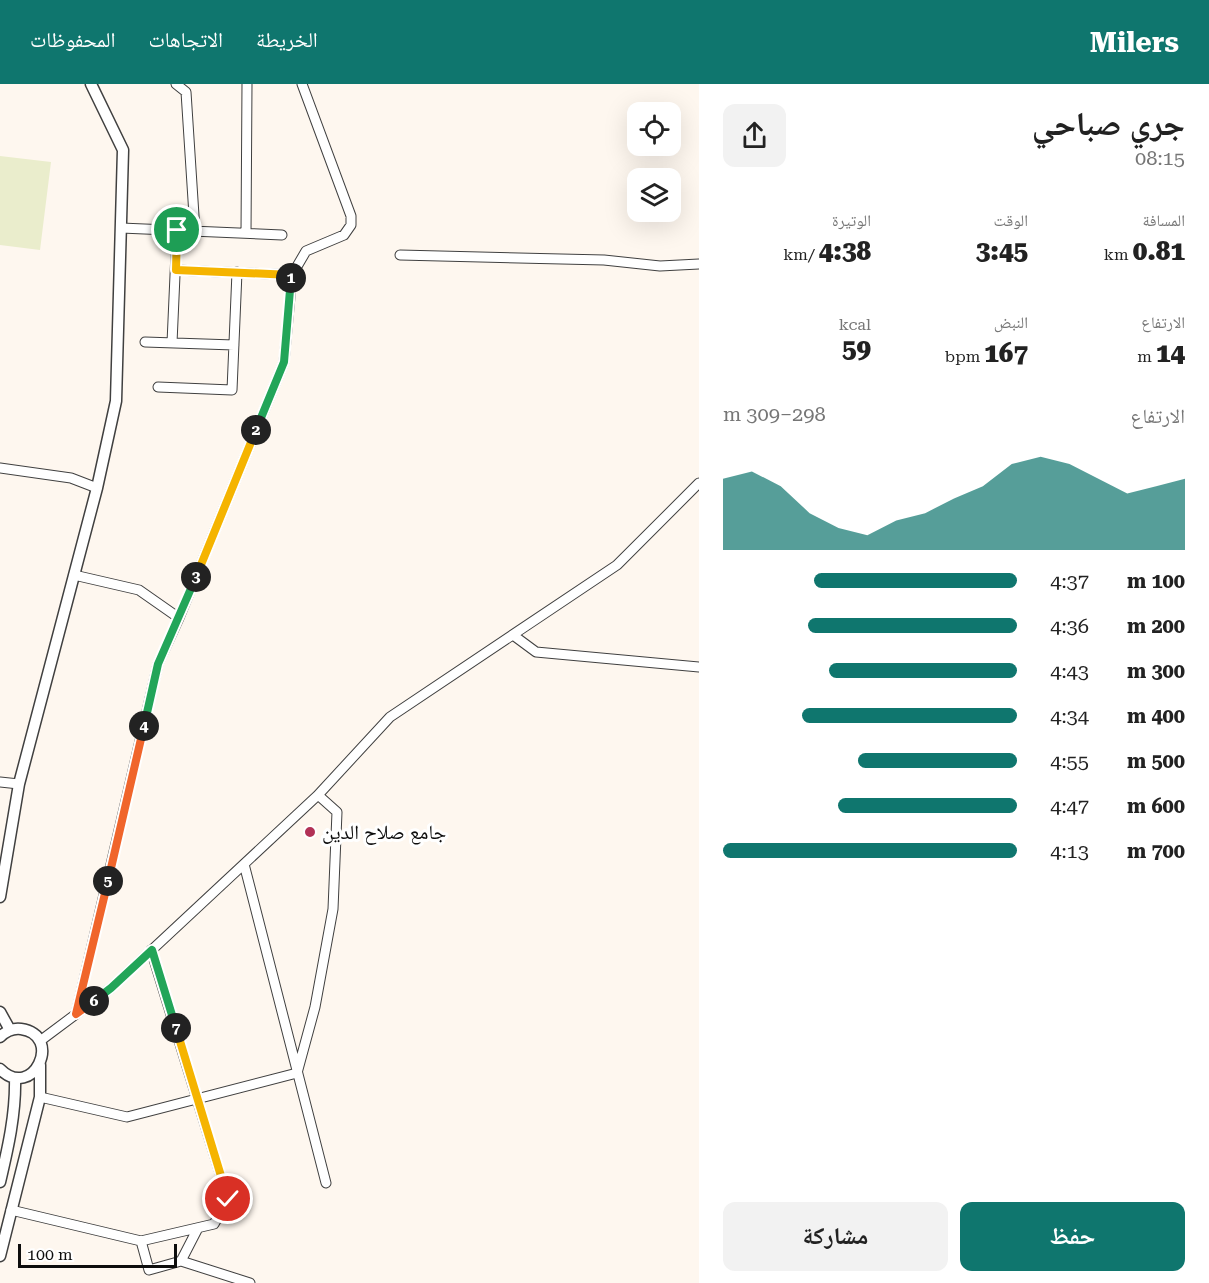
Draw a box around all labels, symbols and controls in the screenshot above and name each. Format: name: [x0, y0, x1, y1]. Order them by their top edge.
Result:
text: Milers: [1090, 26, 1179, 59]
text: المحفوظات: [30, 28, 115, 52]
text: الاتجاهات: [148, 28, 223, 52]
text: الخريطة: [256, 28, 318, 52]
map controls: [627, 102, 681, 222]
button: locate: [627, 102, 681, 156]
button: share: [723, 104, 786, 167]
text: جري صباحي: [1032, 104, 1185, 143]
text: 08:15: [1135, 146, 1185, 170]
button: layers: [627, 168, 681, 222]
pin: [151, 204, 202, 255]
text: الوتيرة: [832, 211, 871, 230]
text: الوقت: [994, 211, 1028, 230]
text: المسافة: [1143, 211, 1185, 230]
icon: arrive: [160, 213, 193, 246]
text: 4:38: [819, 236, 871, 266]
text: 3:45: [976, 236, 1028, 266]
text: 0.81: [1133, 236, 1185, 266]
text: /km: [783, 245, 819, 264]
text: km: [1104, 245, 1133, 264]
pin: 1: [276, 263, 306, 293]
text: 1: [287, 268, 295, 287]
text: النبض: [994, 313, 1028, 332]
text: الارتفاع: [1141, 313, 1185, 332]
text: kcal: [839, 315, 871, 334]
text: 59: [842, 334, 871, 364]
text: 167: [984, 338, 1028, 368]
text: 14: [1156, 338, 1185, 368]
text: bpm: [945, 347, 984, 366]
text: m: [1137, 347, 1156, 366]
text: 298–309 m: [723, 402, 826, 426]
text: الارتفاع: [1130, 404, 1185, 428]
pin: 2: [241, 415, 271, 445]
text: 2: [252, 420, 260, 439]
pin: 3: [181, 562, 211, 592]
text: 3: [192, 567, 200, 586]
text: 4:37: [1050, 569, 1089, 593]
text: 100 m: [1127, 569, 1185, 593]
text: 4:36: [1050, 614, 1089, 638]
text: 200 m: [1127, 614, 1185, 638]
text: 4:43: [1050, 659, 1089, 683]
text: 300 m: [1127, 659, 1185, 683]
text: 4:34: [1050, 704, 1089, 728]
text: 400 m: [1127, 704, 1185, 728]
pin: 4: [129, 711, 159, 741]
text: 4: [140, 716, 148, 735]
text: 4:55: [1050, 749, 1089, 773]
text: 500 m: [1127, 749, 1185, 773]
text: 4:47: [1050, 794, 1089, 818]
text: 600 m: [1127, 794, 1185, 818]
place label: جامع صلاح الدين: [322, 820, 447, 845]
marker: جامع صلاح الدين: [303, 825, 317, 839]
text: 4:13: [1050, 839, 1089, 863]
text: 700 m: [1127, 839, 1185, 863]
pin: 5: [93, 866, 123, 896]
text: 5: [104, 871, 112, 890]
pin: 6: [79, 986, 109, 1016]
text: 6: [90, 991, 98, 1010]
pin: 7: [161, 1013, 191, 1043]
text: 7: [172, 1018, 180, 1037]
pin: [202, 1173, 253, 1224]
icon: check: [211, 1182, 244, 1215]
button: مشاركة: [723, 1202, 948, 1271]
button: حفظ: [960, 1202, 1185, 1271]
scale bar: [18, 1241, 177, 1268]
text: 100 m: [27, 1245, 73, 1264]

